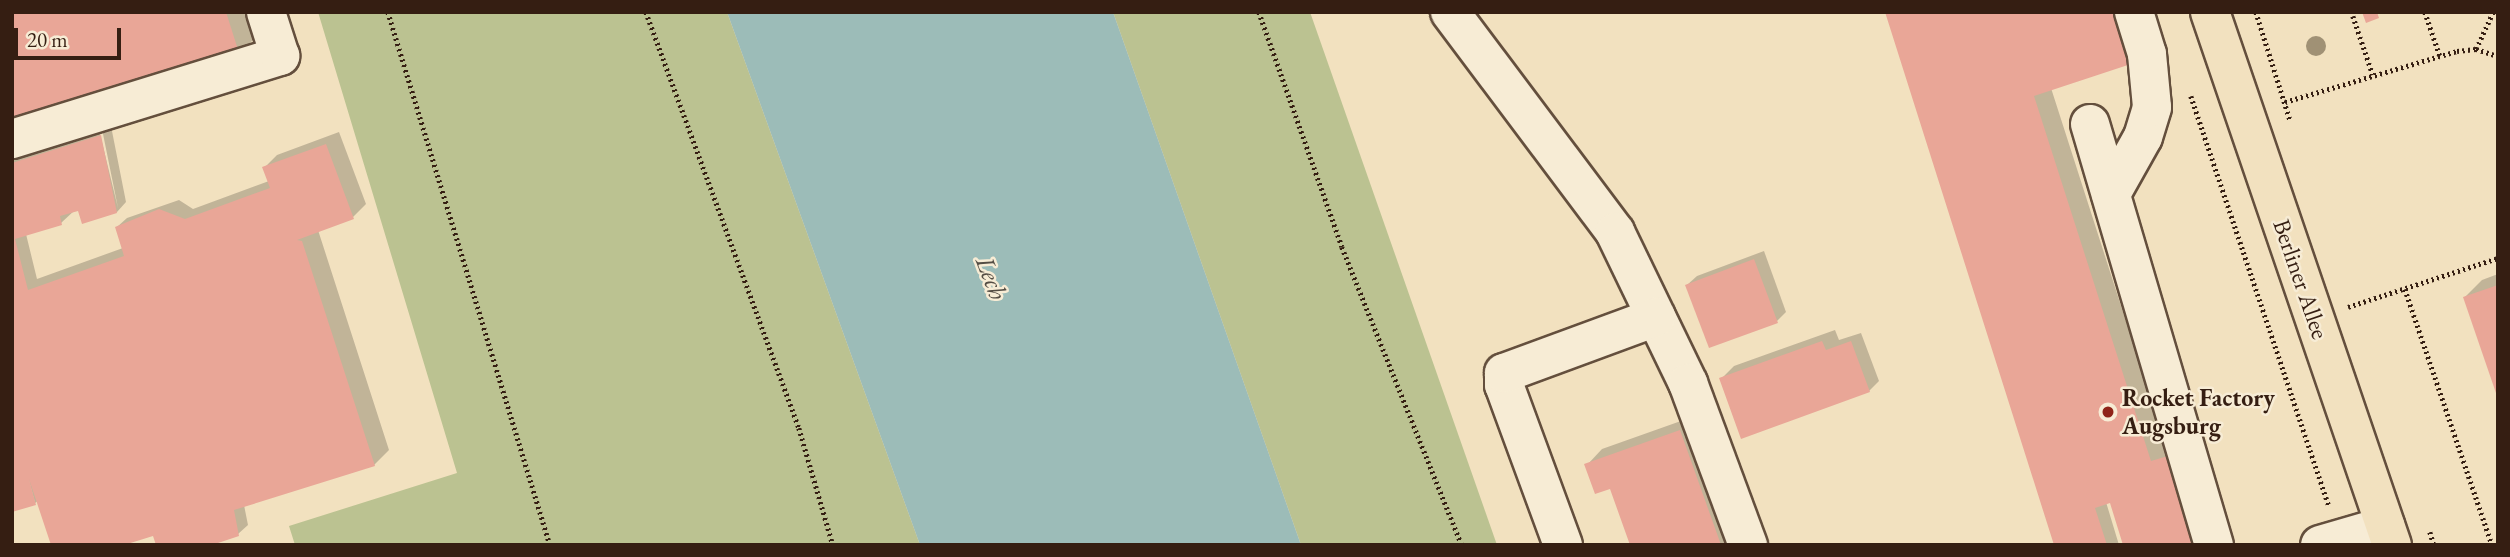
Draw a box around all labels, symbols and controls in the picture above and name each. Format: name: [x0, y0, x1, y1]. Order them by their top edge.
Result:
scale bar: [18, 14, 124, 58]
text: 20 m: [27, 26, 68, 53]
street label: Berliner Allee: [2267, 215, 2335, 343]
water label: Lech: [968, 252, 1014, 304]
place label: Rocket Factory Augsburg: [2122, 384, 2275, 440]
marker: Rocket Factory Augsburg: [2100, 404, 2116, 420]

